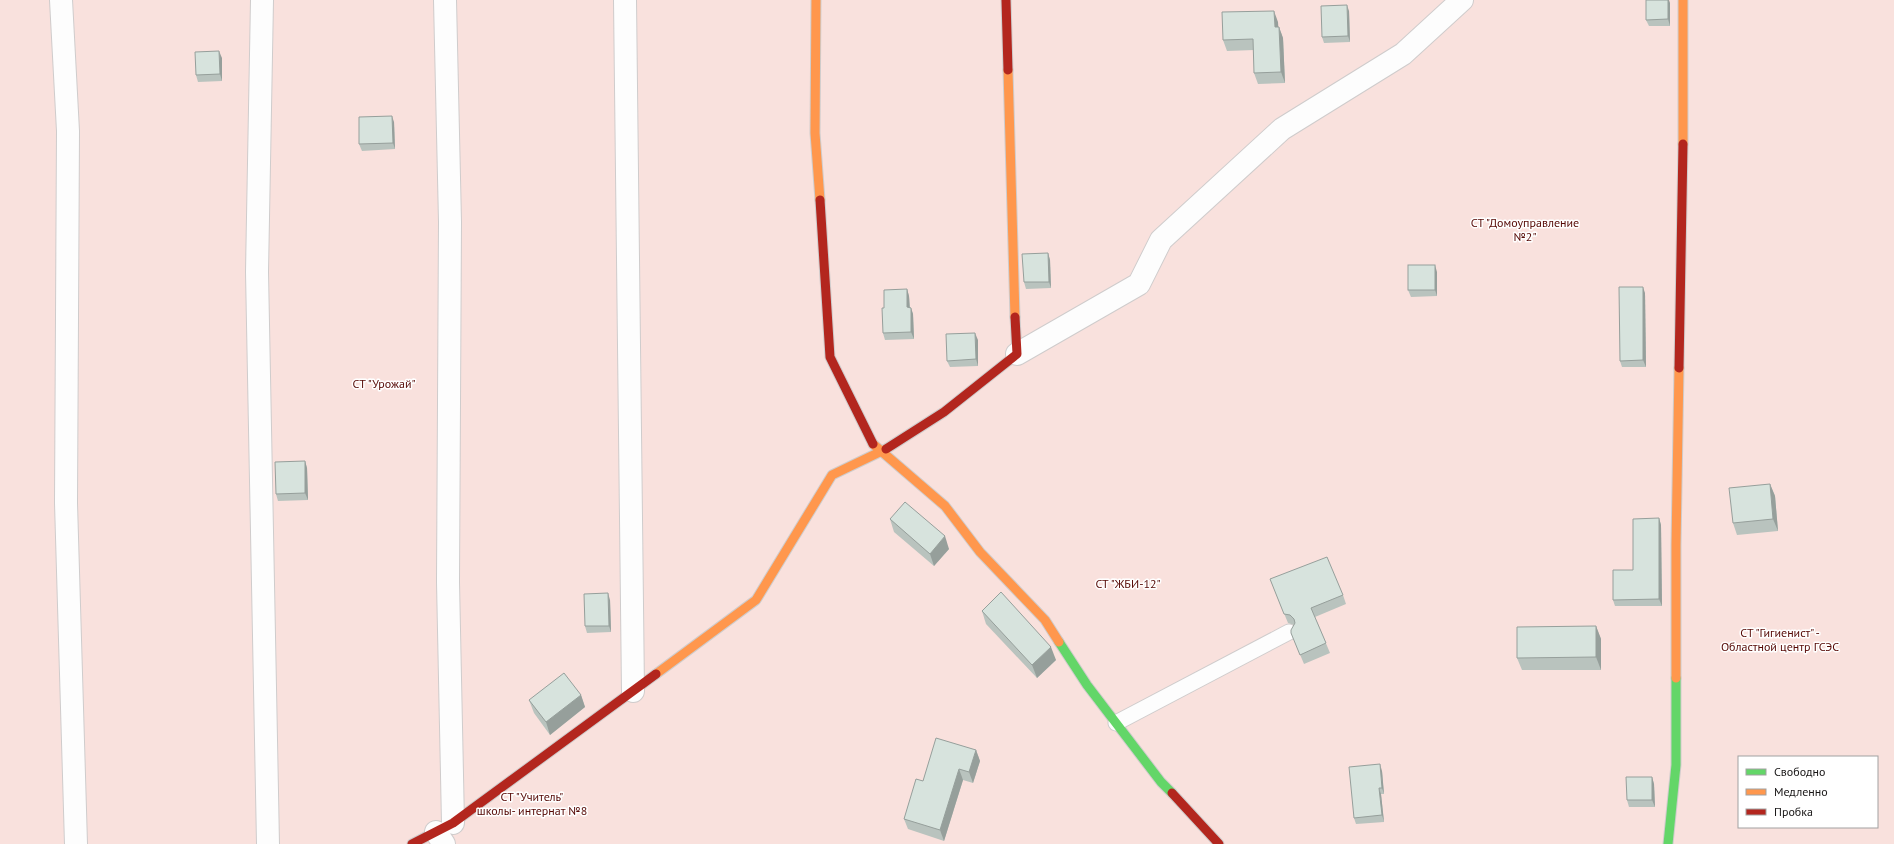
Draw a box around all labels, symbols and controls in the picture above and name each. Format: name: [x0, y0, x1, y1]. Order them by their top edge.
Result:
park label: СТ "Домоуправление №2": [1471, 215, 1579, 244]
park label: СТ "Урожай": [352, 376, 416, 391]
park label: СТ "ЖБИ-12": [1095, 576, 1161, 591]
park label: СТ "Гигиенист" - Областной центр ГСЭС: [1721, 625, 1839, 654]
legend: [1738, 756, 1878, 828]
text: Свободно: [1774, 764, 1825, 779]
text: Медленно: [1774, 784, 1828, 799]
park label: СТ "Учитель" школы- интернат №8: [477, 789, 587, 818]
text: Пробка: [1774, 804, 1813, 819]

